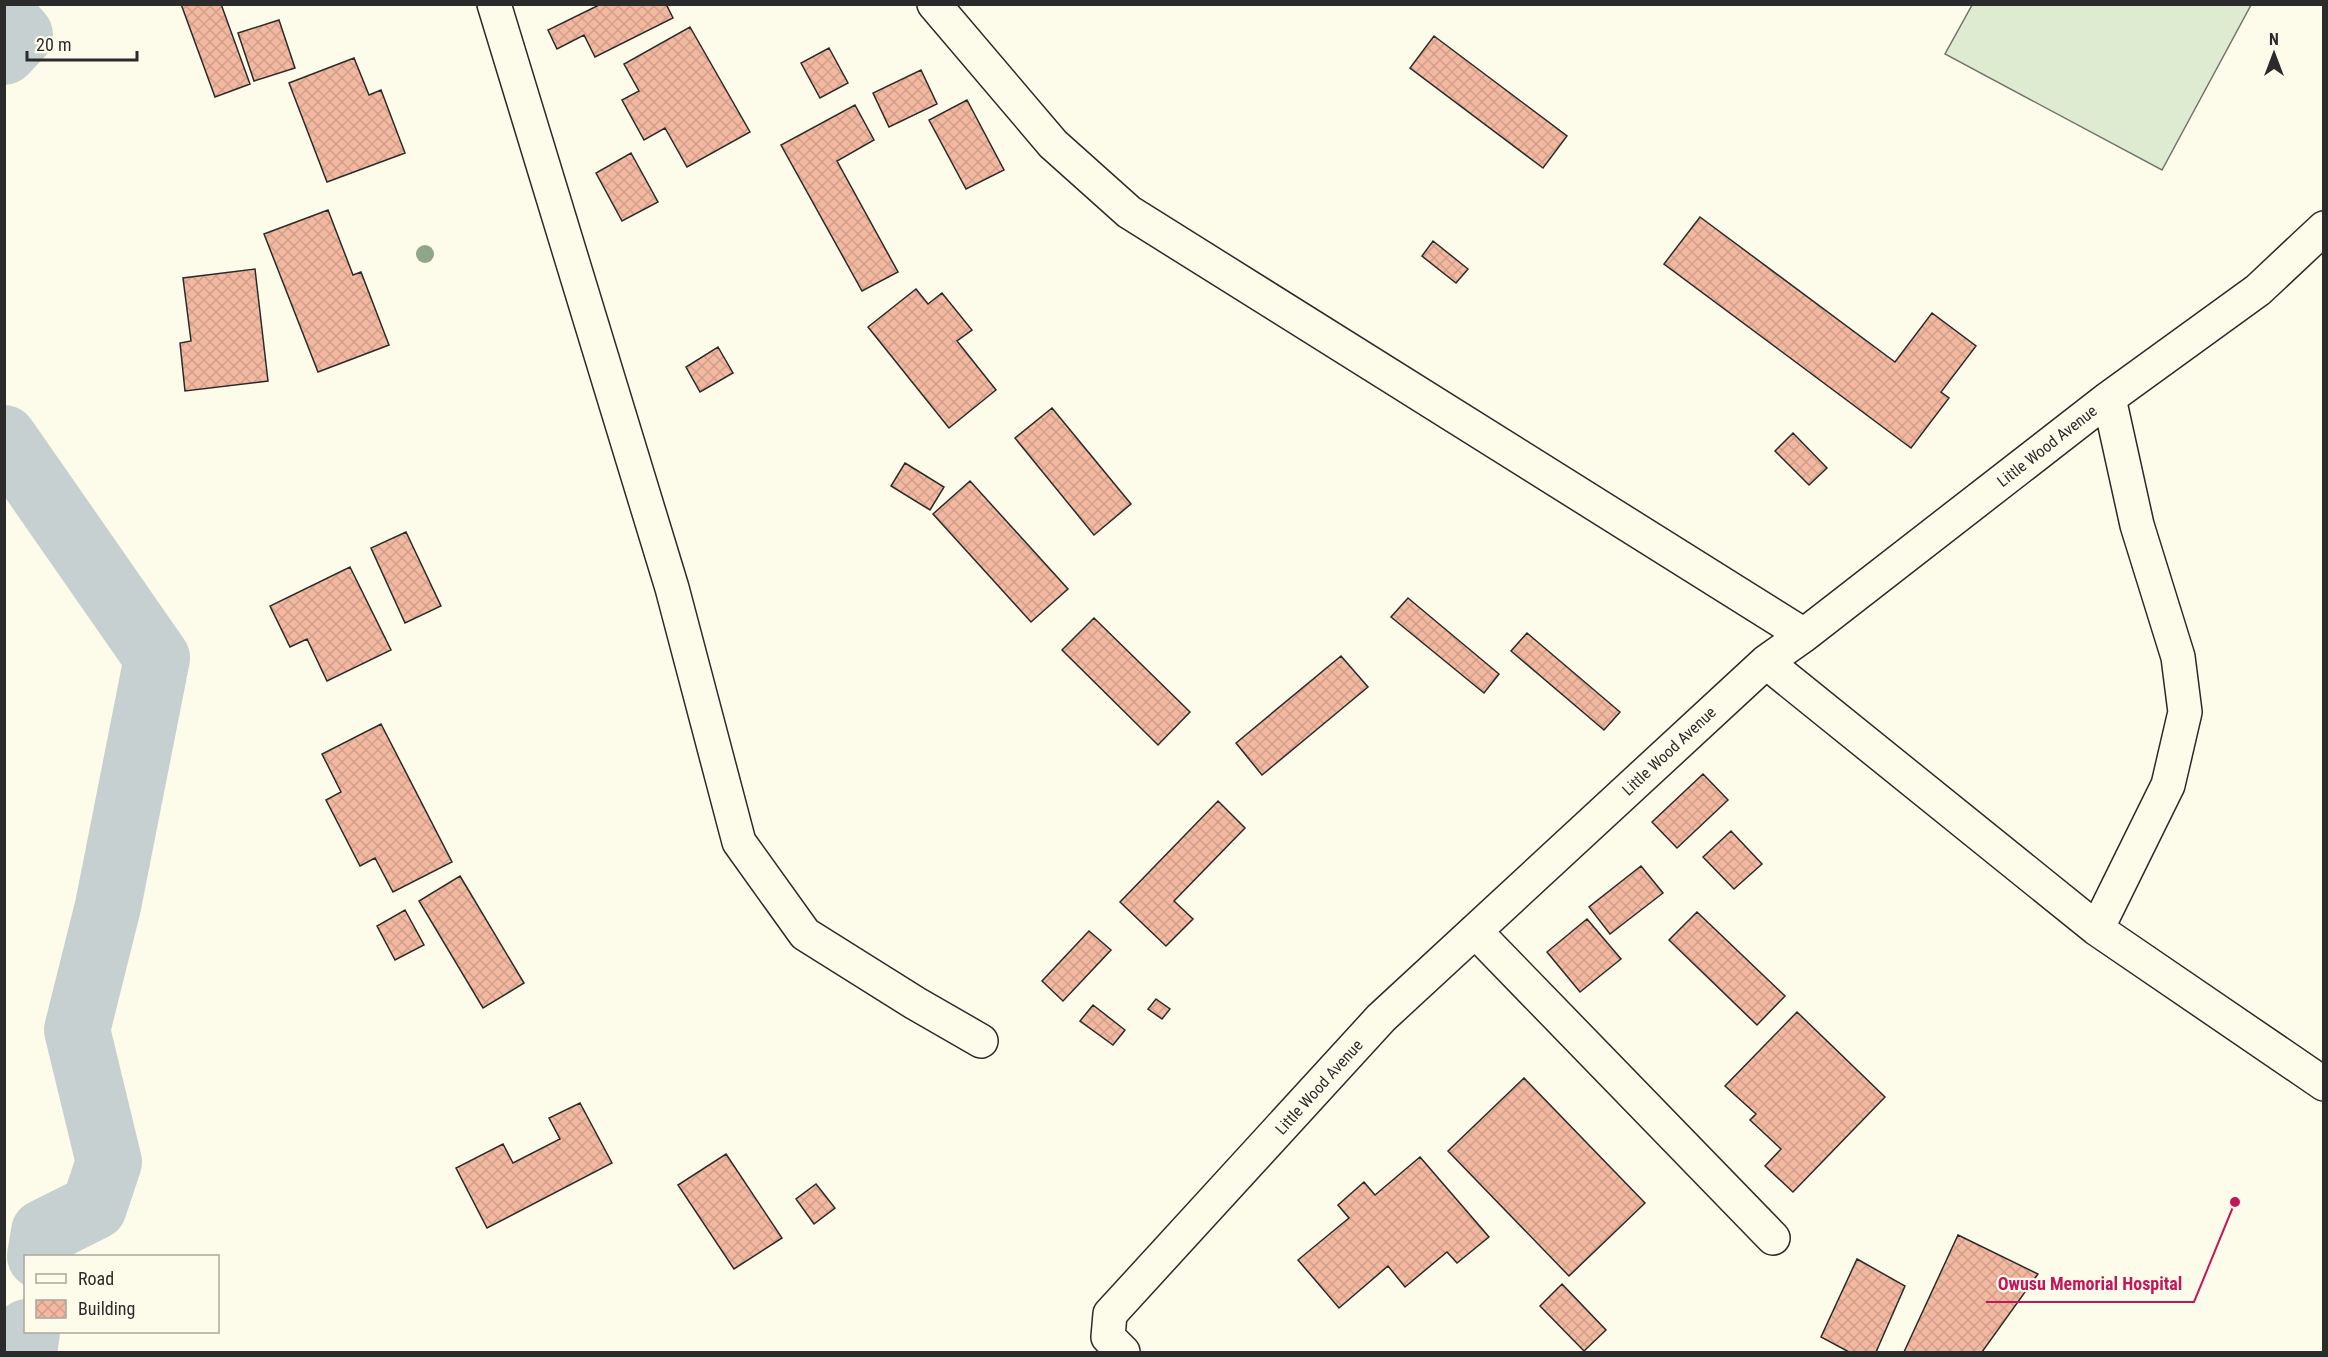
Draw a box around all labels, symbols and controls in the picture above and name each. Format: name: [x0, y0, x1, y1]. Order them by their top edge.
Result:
scale bar: [27, 24, 136, 62]
north arrow: [2244, 24, 2304, 84]
text: N: [2269, 30, 2279, 49]
text: 20 m: [36, 34, 71, 55]
street label: Little Wood Avenue: [1993, 401, 2101, 491]
street label: Little Wood Avenue: [1618, 703, 1720, 799]
street label: Little Wood Avenue: [1271, 1036, 1367, 1138]
legend: [24, 1255, 219, 1333]
callout: Owusu Memorial Hospital: [1986, 1266, 2194, 1302]
text: Road: [78, 1268, 114, 1289]
text: Owusu Memorial Hospital: [1998, 1273, 2182, 1294]
text: Building: [78, 1298, 135, 1319]

